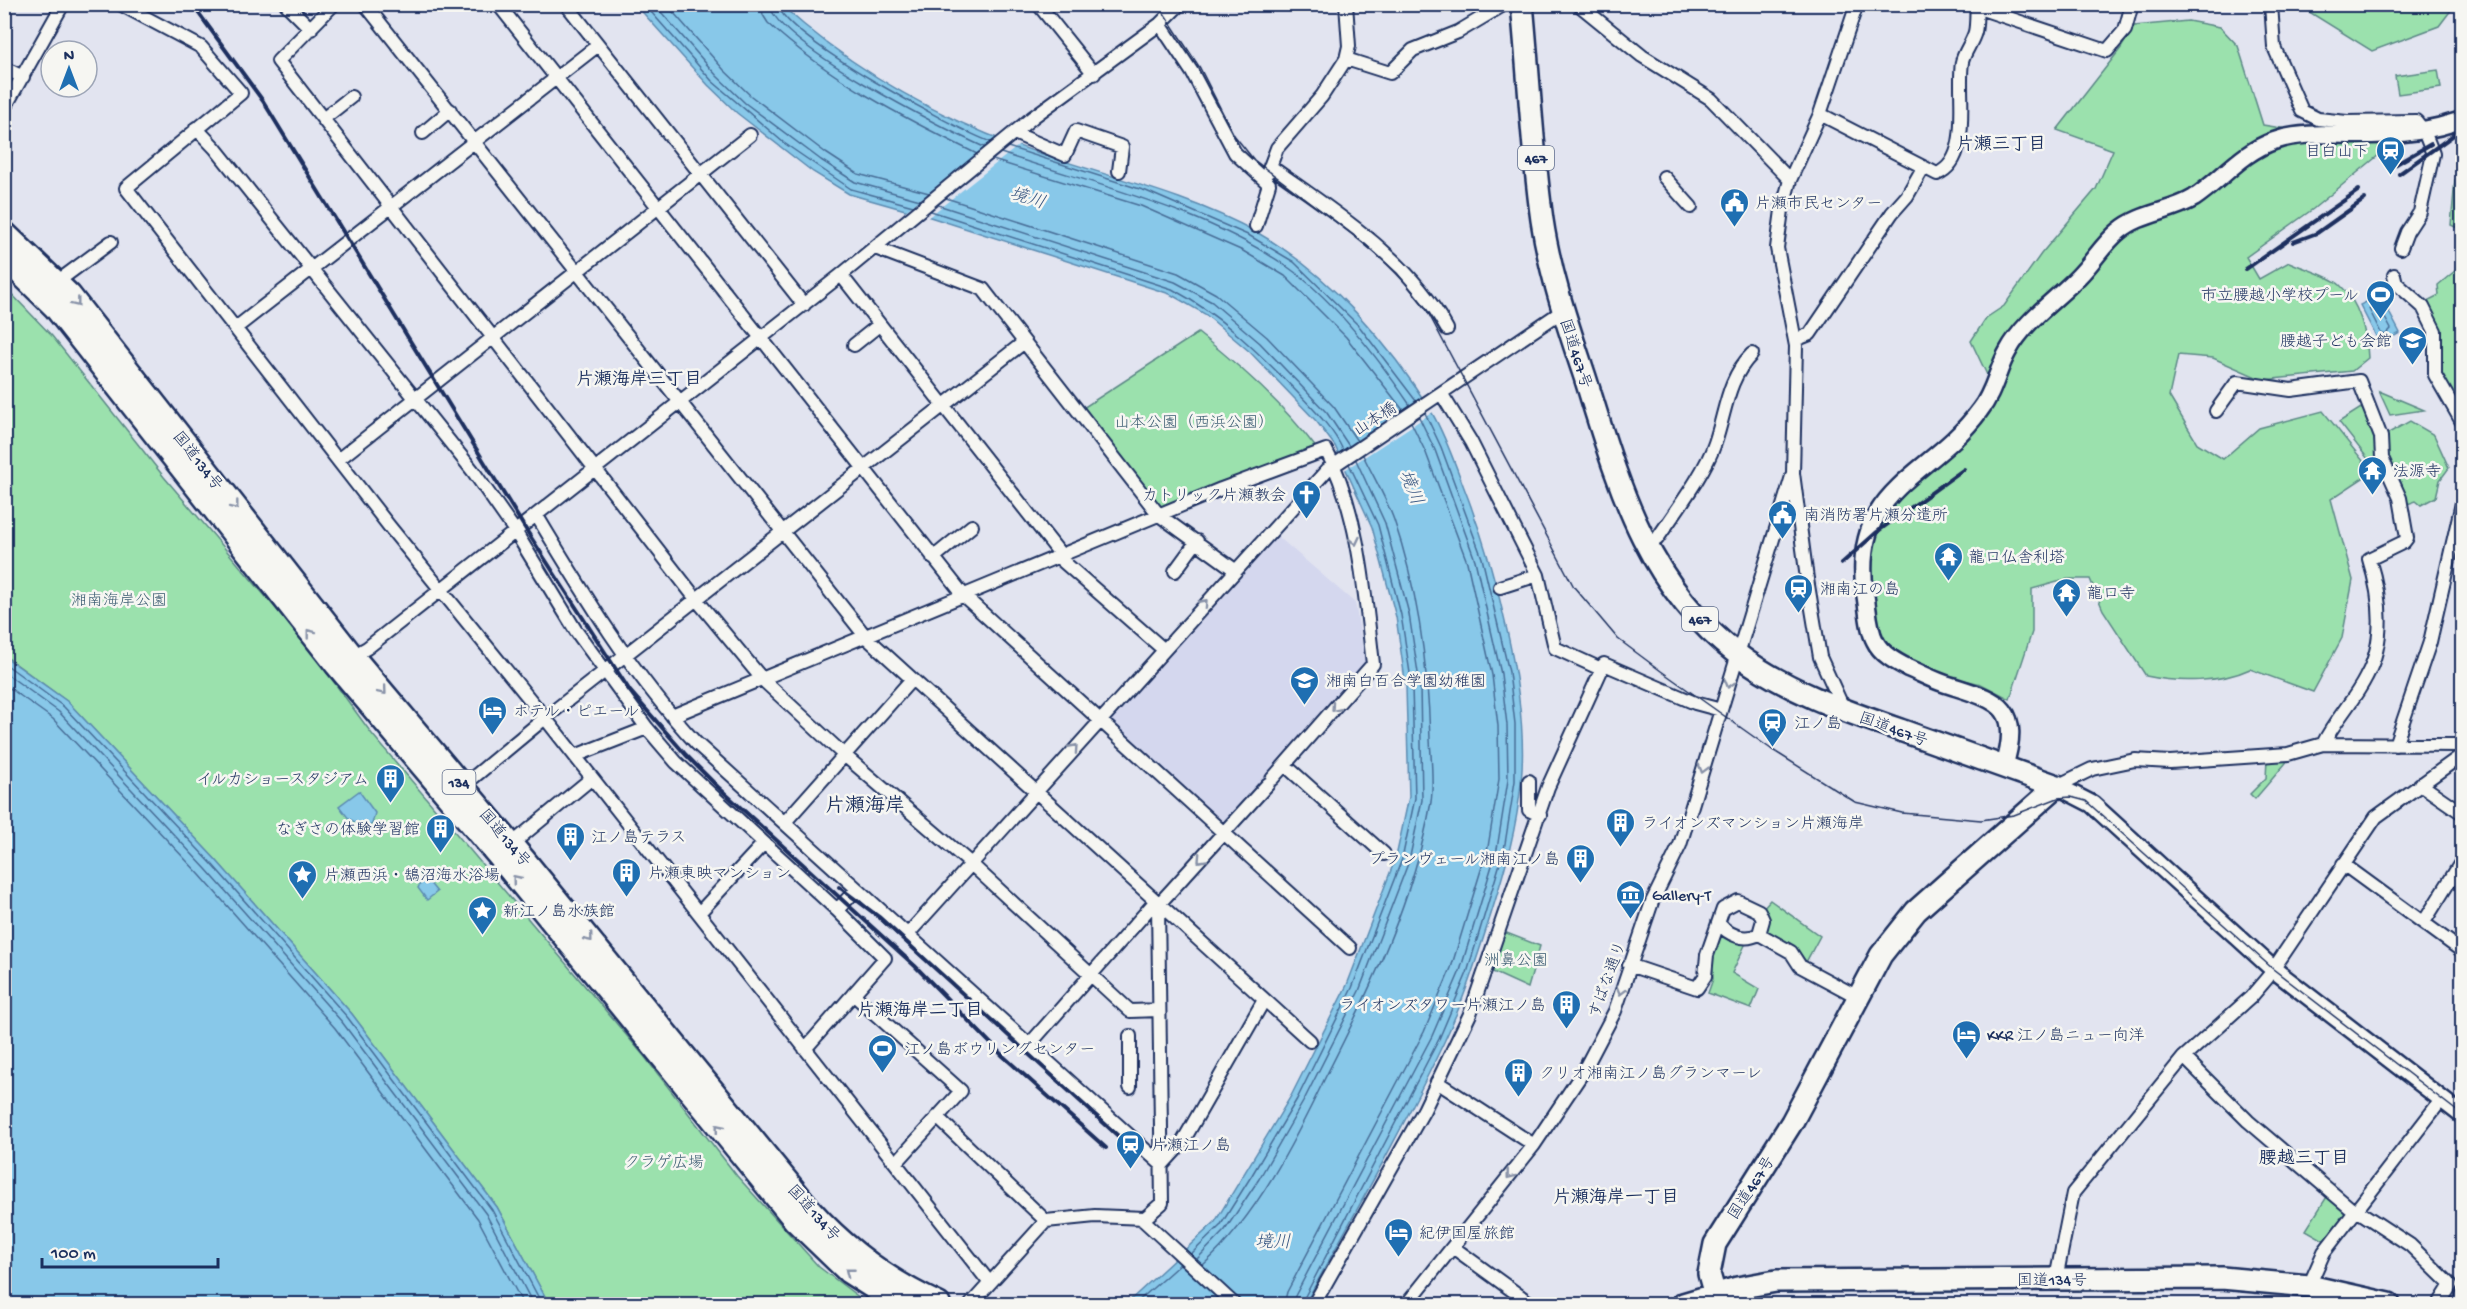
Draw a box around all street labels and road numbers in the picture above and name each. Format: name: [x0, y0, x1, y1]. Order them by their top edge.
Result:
road number: 467: [1518, 146, 1554, 170]
street label: 国道467号: [1554, 317, 1595, 391]
street label: 山本橋: [1350, 399, 1401, 442]
street label: 国道134号: [167, 428, 226, 496]
road number: 467: [1682, 607, 1718, 631]
street label: 国道467号: [1856, 709, 1930, 753]
road number: 134: [442, 770, 476, 794]
street label: 国道134号: [473, 806, 534, 872]
street label: すばな通り: [1586, 939, 1632, 1021]
street label: 国道467号: [1725, 1153, 1781, 1224]
street label: 国道134号: [782, 1181, 844, 1247]
street label: 国道134号: [2017, 1272, 2087, 1292]

